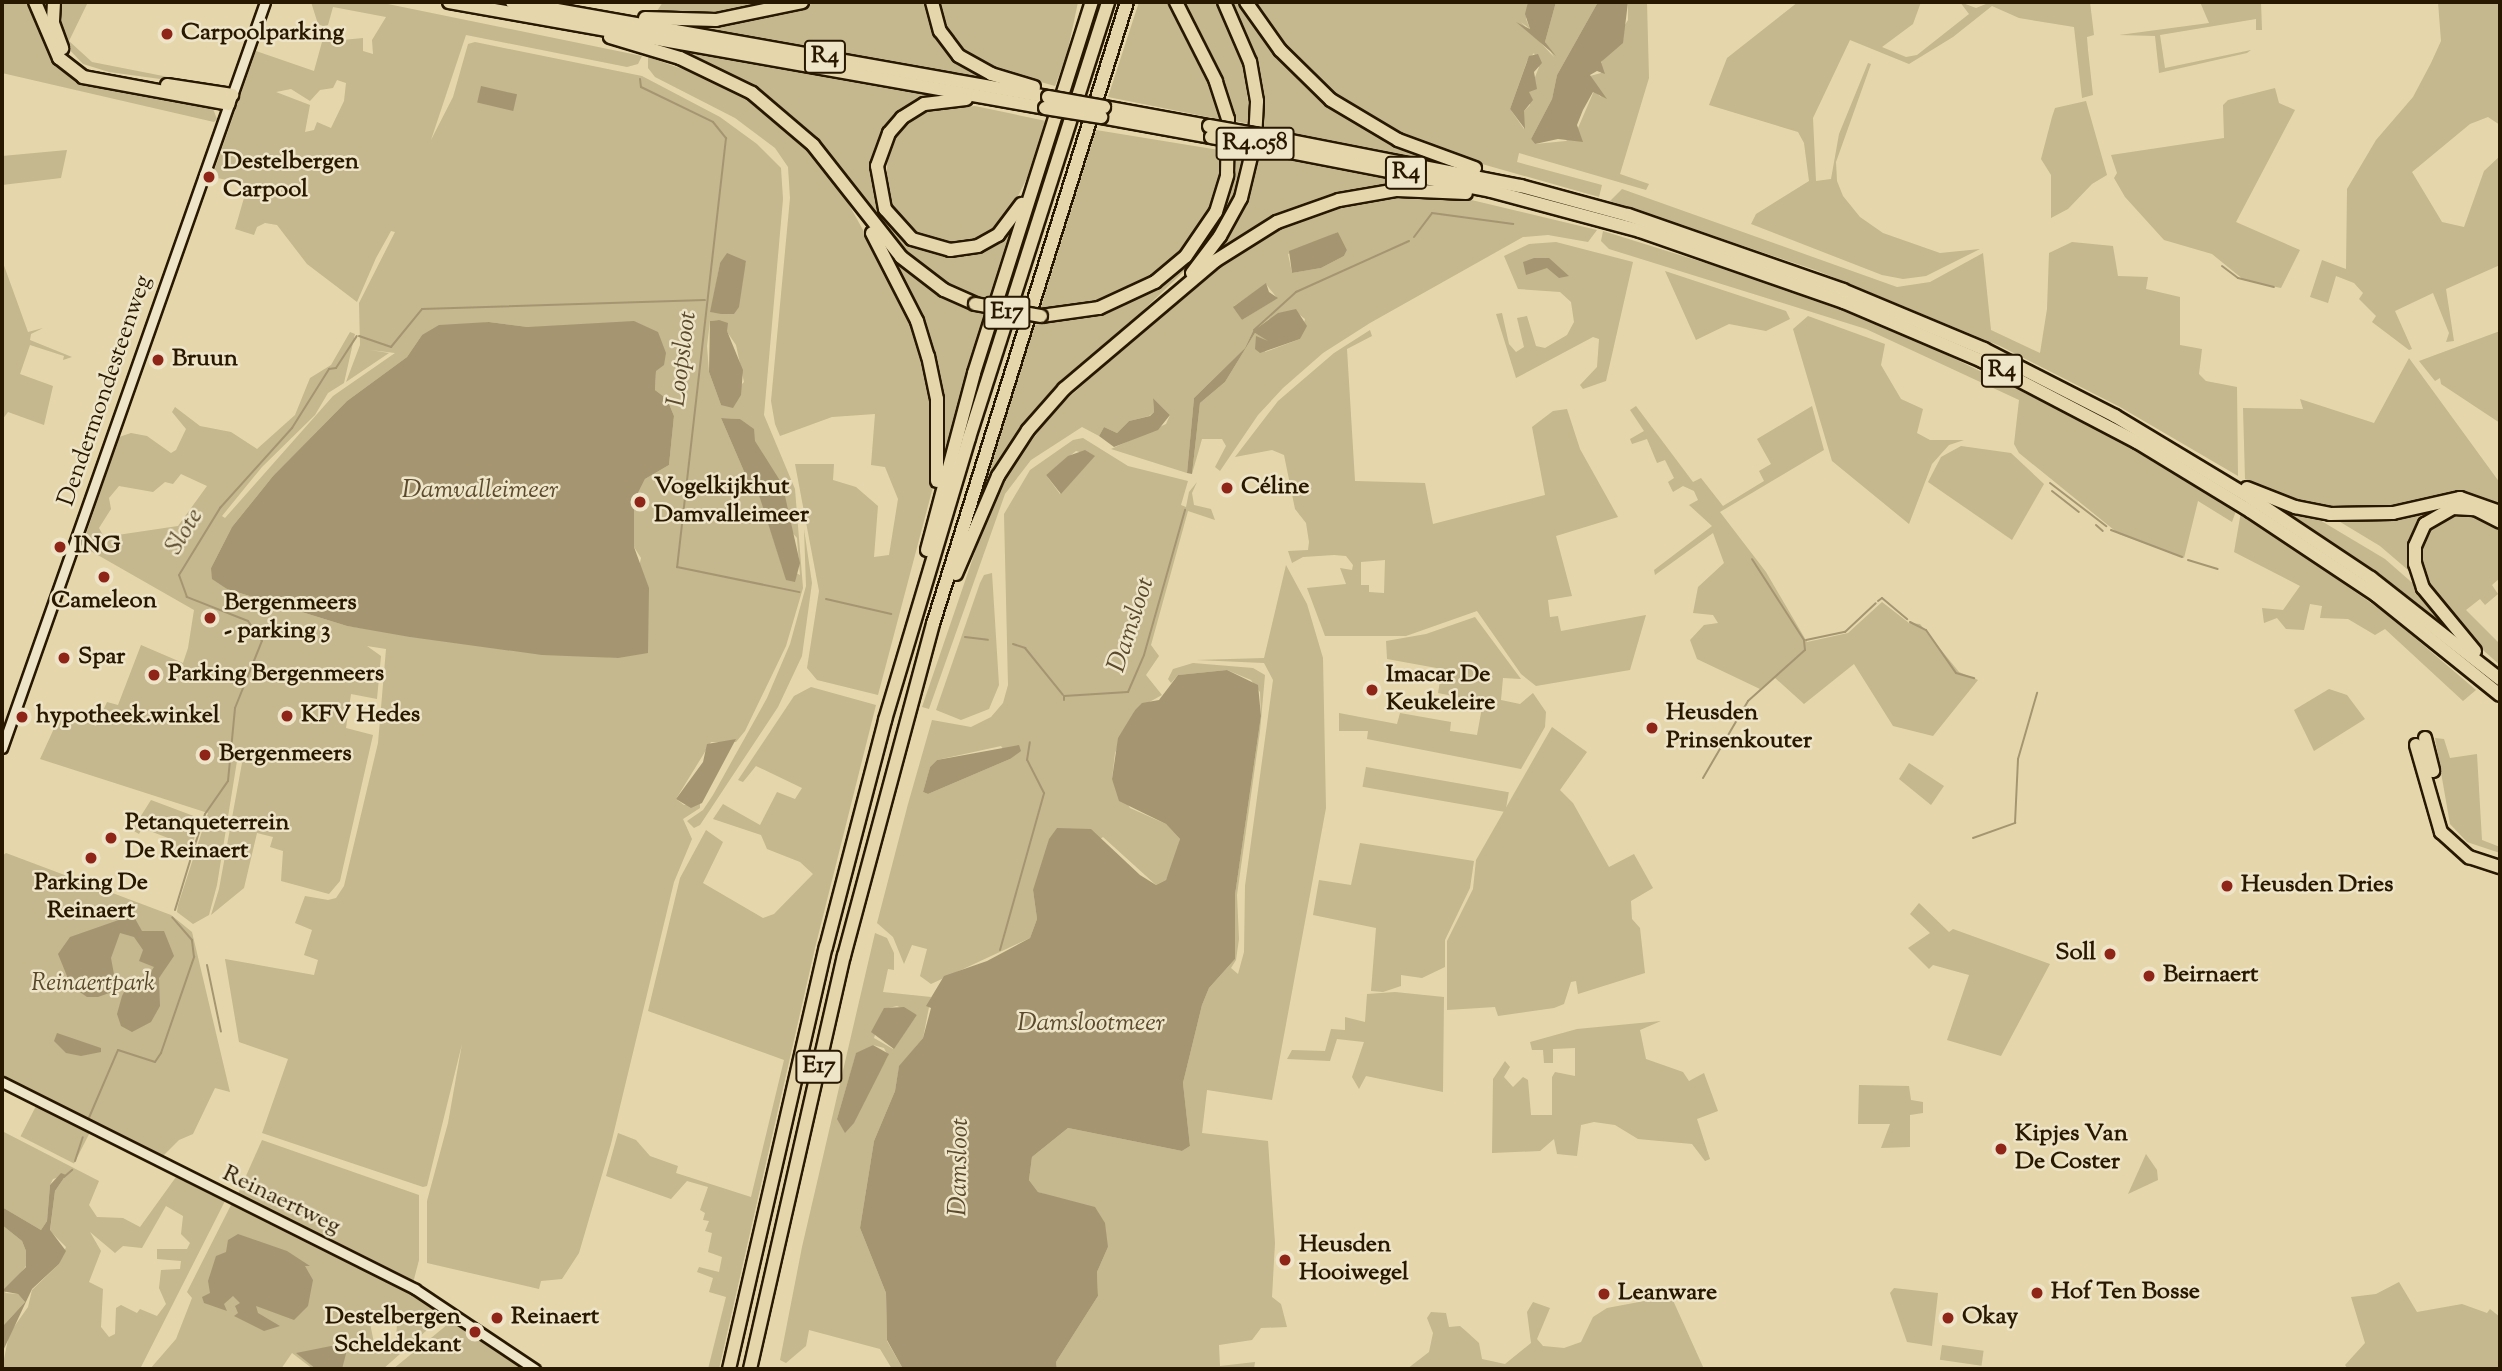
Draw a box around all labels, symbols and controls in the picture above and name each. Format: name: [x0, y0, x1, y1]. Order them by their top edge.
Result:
place label: Carpoolparking: [181, 20, 344, 48]
marker: Carpoolparking: [159, 26, 175, 42]
road number: R4: [802, 38, 848, 76]
road number: R4.058: [1215, 125, 1295, 164]
place label: Destelbergen Carpool: [223, 149, 359, 205]
road number: R4: [1383, 154, 1429, 192]
marker: Destelbergen Carpool: [201, 169, 217, 185]
street label: Dendermondesteenweg: [53, 272, 159, 510]
road number: E17: [982, 294, 1032, 332]
water label: Loopsloot: [662, 309, 704, 409]
place label: Bruun: [172, 346, 238, 374]
marker: Bruun: [150, 352, 166, 368]
road number: R4: [1979, 352, 2025, 390]
place label: Vogelkijkhut Damvalleimeer: [654, 474, 809, 530]
place label: Céline: [1241, 474, 1309, 502]
water label: Damvalleimeer: [402, 475, 558, 507]
marker: Céline: [1219, 480, 1235, 496]
marker: Vogelkijkhut Damvalleimeer: [632, 494, 648, 510]
water label: Slote: [159, 503, 211, 561]
place label: ING: [74, 533, 121, 561]
marker: ING: [52, 539, 68, 555]
marker: Cameleon: [96, 569, 112, 585]
water label: Damsloot: [1102, 574, 1162, 676]
place label: Cameleon: [51, 588, 157, 616]
place label: Bergenmeers - parking 3: [224, 590, 357, 646]
marker: Bergenmeers - parking 3: [202, 610, 218, 626]
place label: Spar: [78, 644, 125, 672]
marker: Spar: [56, 650, 72, 666]
place label: Parking Bergenmeers: [168, 661, 384, 689]
place label: Imacar De Keukeleire: [1386, 662, 1496, 718]
marker: Parking Bergenmeers: [146, 667, 162, 683]
marker: Imacar De Keukeleire: [1364, 682, 1380, 698]
place label: Heusden Prinsenkouter: [1666, 700, 1812, 756]
place label: KFV Hedes: [301, 702, 420, 730]
place label: hypotheek.winkel: [36, 703, 220, 731]
marker: KFV Hedes: [279, 708, 295, 724]
marker: hypotheek.winkel: [14, 709, 30, 725]
marker: Heusden Prinsenkouter: [1644, 720, 1660, 736]
place label: Bergenmeers: [219, 741, 352, 769]
marker: Bergenmeers: [197, 747, 213, 763]
place label: Petanqueterrein De Reinaert: [125, 810, 289, 866]
marker: Petanqueterrein De Reinaert: [103, 830, 119, 846]
marker: Parking De Reinaert: [83, 850, 99, 866]
place label: Parking De Reinaert: [34, 870, 148, 926]
place label: Heusden Dries: [2241, 872, 2394, 900]
marker: Heusden Dries: [2219, 878, 2235, 894]
place label: Soll: [2055, 940, 2096, 968]
marker: Soll: [2102, 946, 2118, 962]
place label: Beirnaert: [2163, 962, 2258, 990]
marker: Beirnaert: [2141, 968, 2157, 984]
park label: Reinaertpark: [31, 971, 155, 999]
water label: Damslootmeer: [1017, 1008, 1165, 1040]
road number: E17: [794, 1048, 844, 1086]
water label: Damsloot: [944, 1118, 976, 1216]
place label: Kipjes Van De Coster: [2015, 1121, 2128, 1177]
marker: Kipjes Van De Coster: [1993, 1141, 2009, 1157]
street label: Reinaertweg: [217, 1160, 345, 1242]
place label: Heusden Hooiwegel: [1299, 1232, 1409, 1288]
marker: Heusden Hooiwegel: [1277, 1252, 1293, 1268]
place label: Hof Ten Bosse: [2051, 1279, 2200, 1307]
place label: Leanware: [1618, 1280, 1717, 1308]
marker: Hof Ten Bosse: [2029, 1285, 2045, 1301]
marker: Leanware: [1596, 1286, 1612, 1302]
place label: Destelbergen Scheldekant: [325, 1304, 461, 1360]
place label: Reinaert: [511, 1304, 599, 1332]
place label: Okay: [1962, 1304, 2018, 1332]
marker: Reinaert: [489, 1310, 505, 1326]
marker: Okay: [1940, 1310, 1956, 1326]
marker: Destelbergen Scheldekant: [467, 1324, 483, 1340]

